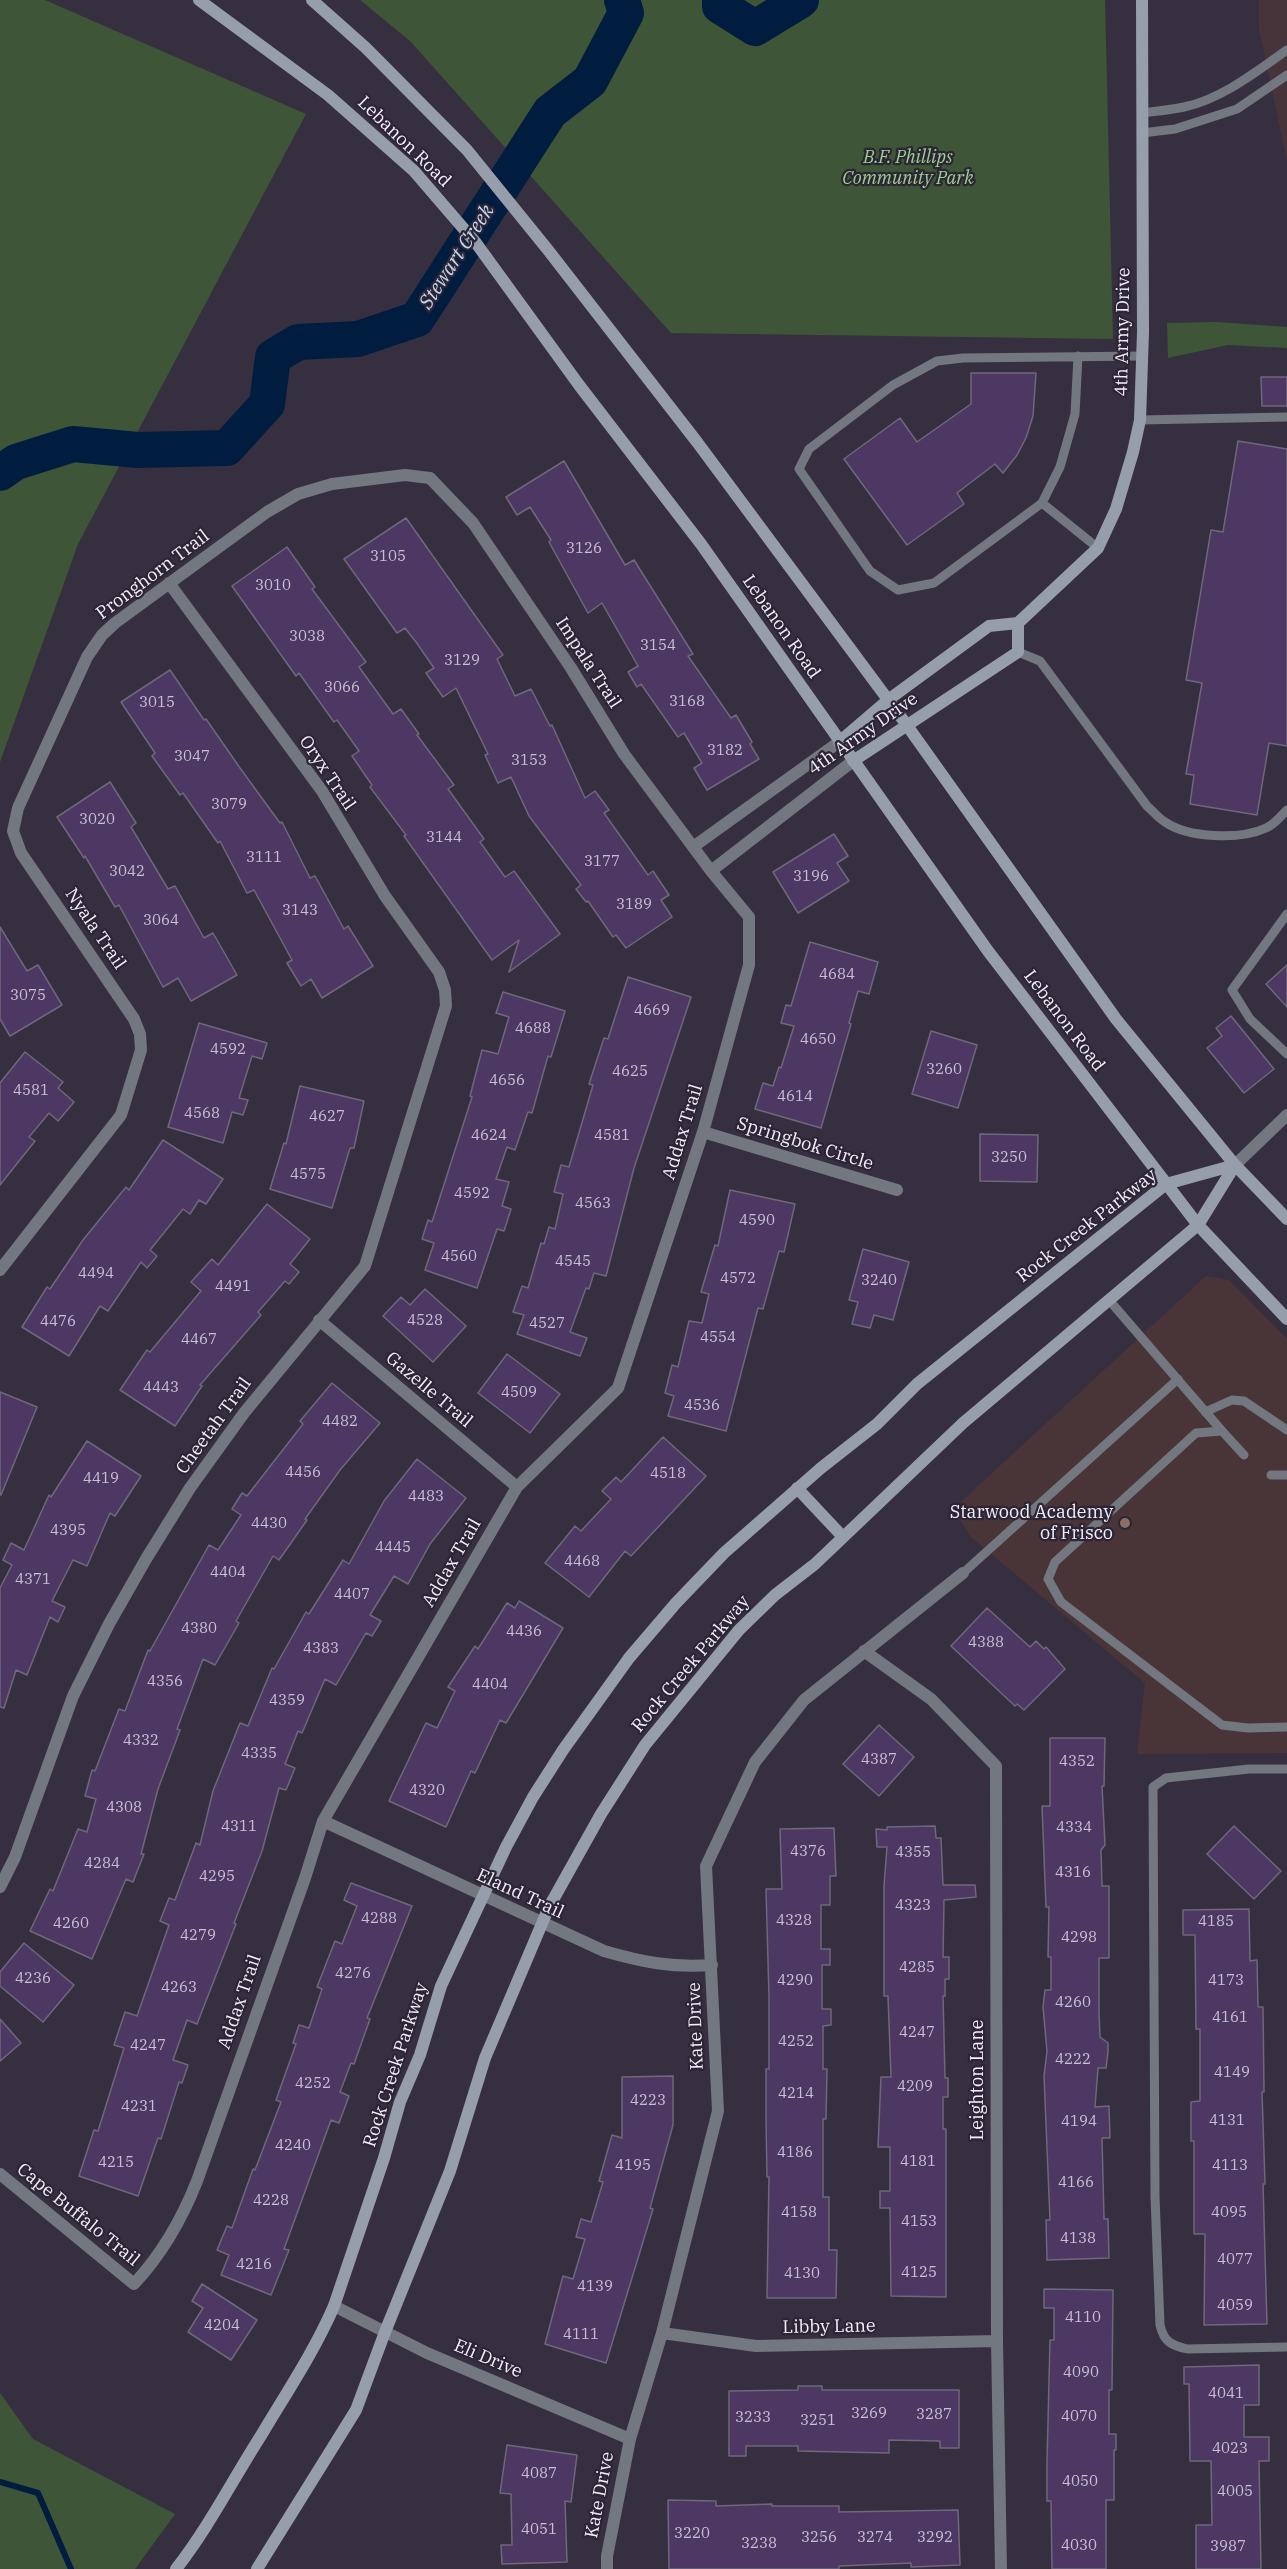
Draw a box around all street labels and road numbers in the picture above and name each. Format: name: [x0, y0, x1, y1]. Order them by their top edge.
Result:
street label: Lebanon Road: [353, 92, 455, 192]
street label: 4th Army Drive: [1111, 267, 1135, 397]
street label: Pronghorn Trail: [92, 525, 214, 625]
street label: Lebanon Road: [737, 571, 825, 683]
street label: Impala Trail: [551, 613, 625, 713]
street label: 4th Army Drive: [804, 688, 922, 780]
street label: Oryx Trail: [294, 731, 360, 815]
street label: Nyala Trail: [60, 884, 130, 974]
street label: Lebanon Road: [1019, 966, 1109, 1076]
street label: Addax Trail: [658, 1082, 708, 1182]
street label: Springbok Circle: [734, 1113, 876, 1175]
street label: Rock Creek Parkway: [1013, 1165, 1161, 1287]
street label: Gazelle Trail: [381, 1347, 477, 1433]
street label: Cheetah Trail: [172, 1373, 256, 1479]
street label: Addax Trail: [418, 1515, 486, 1611]
street label: Rock Creek Parkway: [627, 1591, 755, 1737]
street label: Eland Trail: [473, 1864, 567, 1924]
street label: Addax Trail: [214, 1952, 266, 2052]
street label: Rock Creek Parkway: [359, 1980, 433, 2150]
street label: Kate Drive: [684, 1982, 708, 2070]
street label: Leighton Lane: [967, 2020, 989, 2140]
street label: Cape Buffalo Trail: [12, 2159, 144, 2271]
street label: Libby Lane: [782, 2315, 876, 2339]
street label: Eli Drive: [451, 2335, 525, 2383]
street label: Kate Drive: [581, 2450, 619, 2540]

